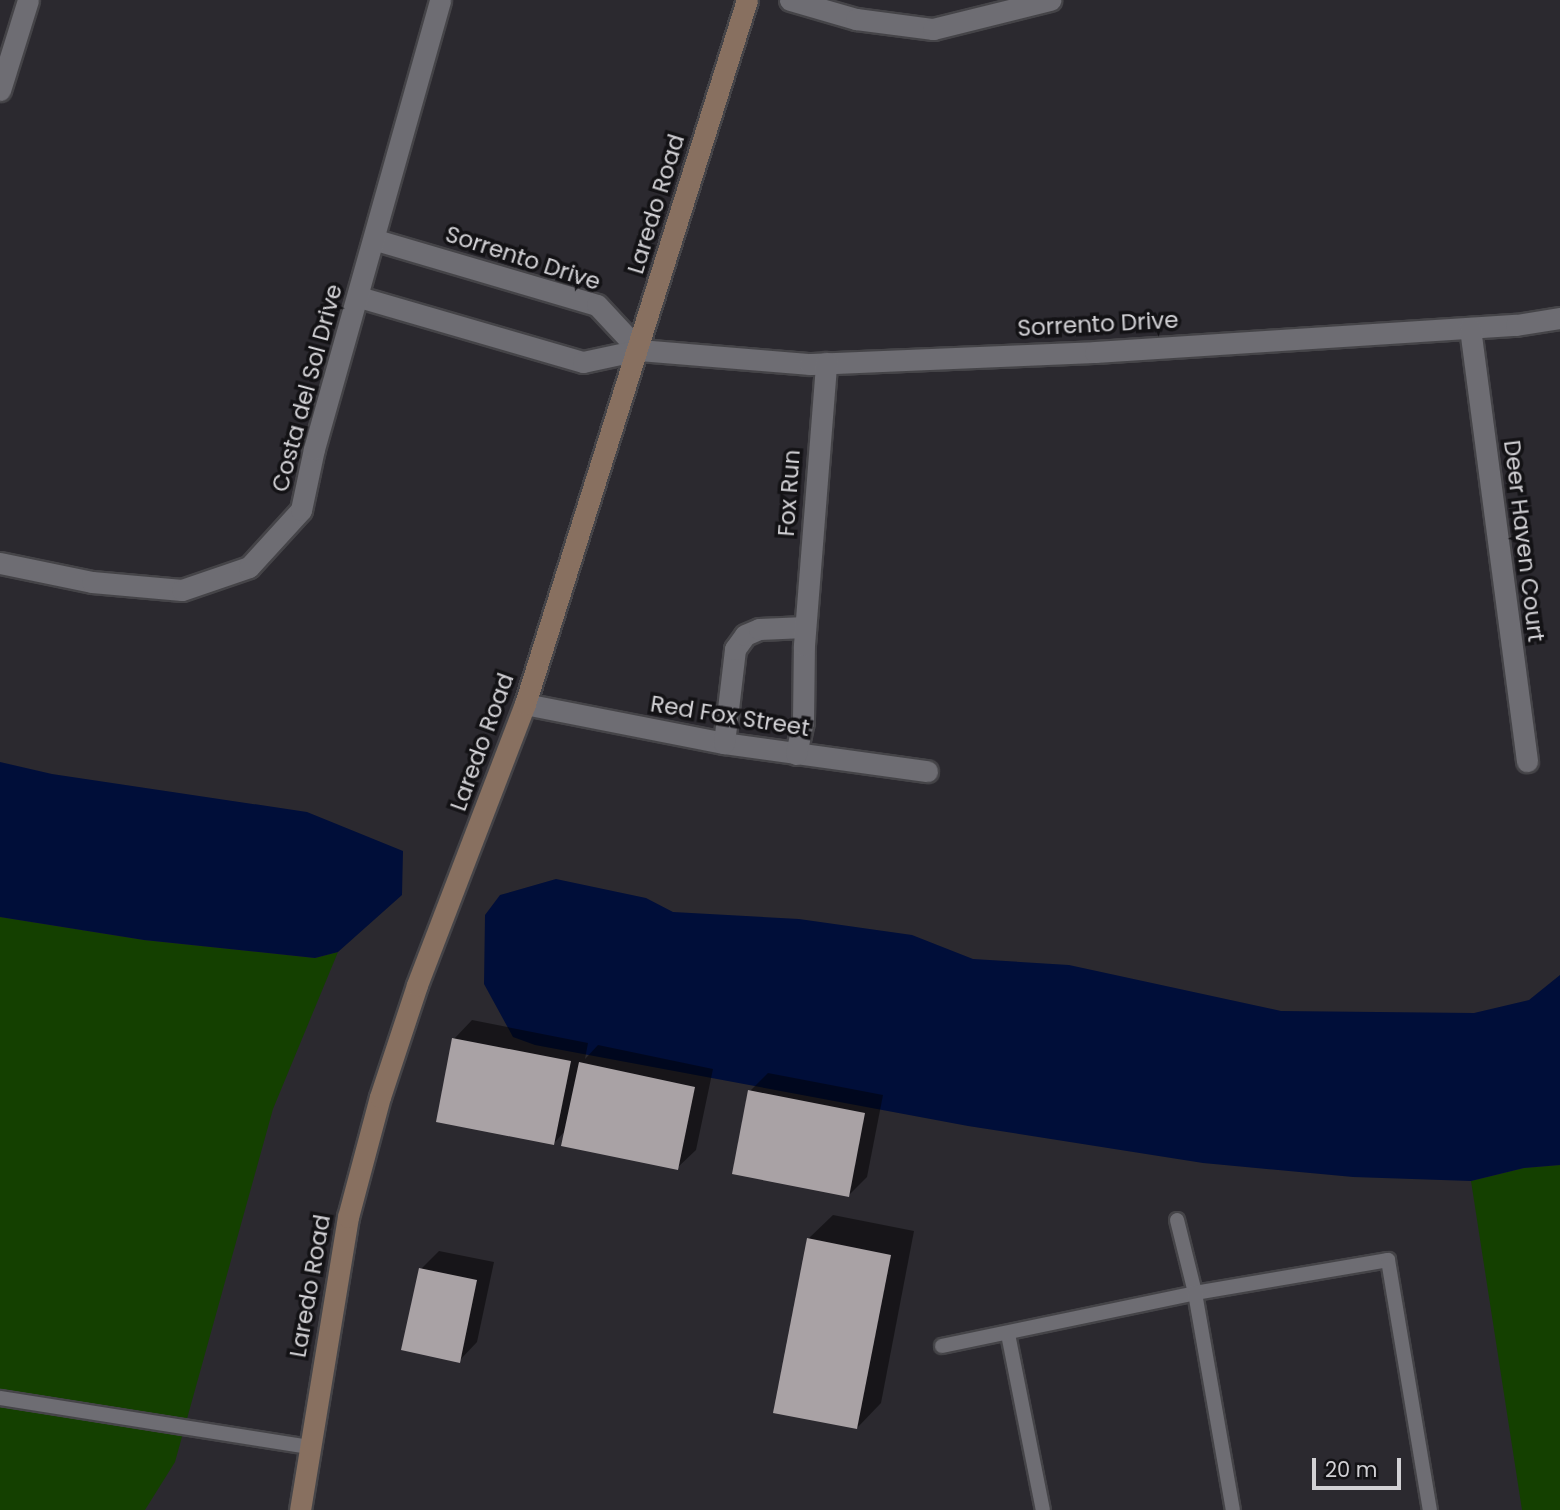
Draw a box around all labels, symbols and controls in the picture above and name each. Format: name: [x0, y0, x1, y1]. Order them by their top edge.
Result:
street label: Laredo Road: [622, 131, 690, 277]
street label: Sorrento Drive: [442, 220, 604, 296]
street label: Costa del Sol Drive: [266, 281, 348, 495]
street label: Sorrento Drive: [1017, 306, 1179, 342]
street label: Deer Haven Court: [1498, 439, 1550, 643]
street label: Fox Run: [772, 449, 806, 537]
street label: Laredo Road: [444, 669, 520, 815]
street label: Red Fox Street: [648, 690, 812, 742]
street label: Laredo Road: [284, 1212, 336, 1360]
scale bar: [1315, 1444, 1404, 1488]
text: 20 m: [1325, 1455, 1378, 1484]

